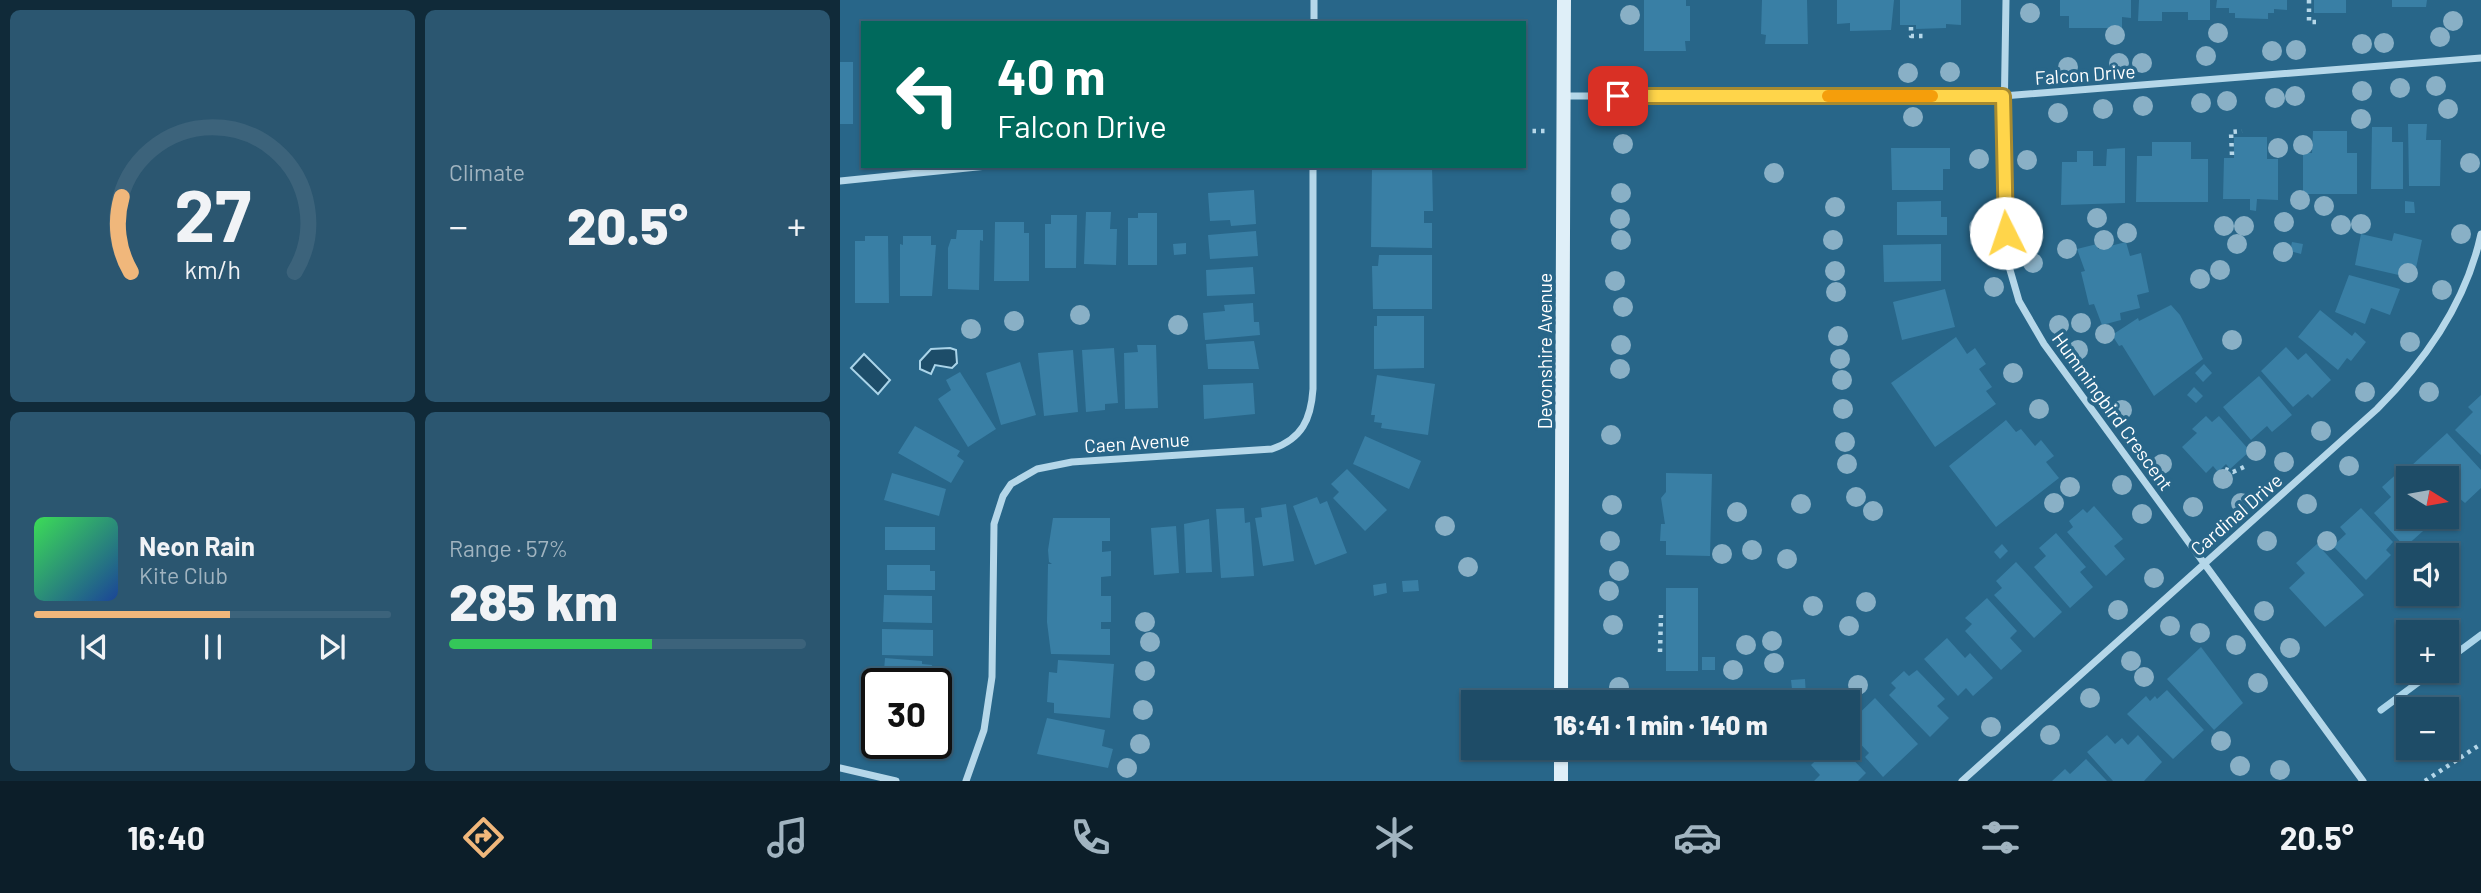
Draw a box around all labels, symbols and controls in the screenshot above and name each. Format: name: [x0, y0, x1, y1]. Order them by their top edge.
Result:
text: 40 m: [997, 46, 1105, 105]
icon: left: [882, 49, 973, 140]
street label: Falcon Drive: [2034, 59, 2136, 89]
pin: [1588, 66, 1648, 126]
icon: arrive: [1599, 77, 1637, 115]
text: Falcon Drive: [997, 106, 1167, 144]
text: Climate: [449, 158, 525, 186]
text: 27: [174, 169, 251, 257]
text: 20.5°: [567, 193, 688, 255]
position arrow: [1969, 196, 2043, 270]
text: −: [449, 202, 468, 248]
text: +: [787, 202, 806, 248]
text: km/h: [184, 254, 241, 284]
street label: Devonshire Avenue: [1533, 273, 1556, 429]
street label: Hummingbird Crescent: [2048, 327, 2178, 495]
street label: Caen Avenue: [1083, 427, 1191, 457]
north arrow: [2396, 466, 2459, 528]
map controls: [2396, 466, 2459, 760]
street label: Cardinal Drive: [2186, 468, 2286, 560]
text: Neon Rain: [139, 530, 255, 561]
text: Range · 57%: [449, 534, 568, 562]
button: sound: [2396, 543, 2459, 606]
text: Kite Club: [139, 561, 228, 589]
text: 285 km: [449, 569, 618, 631]
button: +: [2396, 620, 2459, 683]
icon: previous: [75, 628, 113, 666]
icon: pause: [194, 628, 232, 666]
icon: next: [313, 628, 351, 666]
speed limit sign: 30: [861, 668, 952, 759]
button: −: [2396, 697, 2459, 760]
text: 16:41 · 1 min · 140 m: [1553, 709, 1768, 740]
icon: directions: [459, 813, 508, 862]
icon: music: [763, 813, 812, 862]
icon: phone: [1066, 813, 1115, 862]
icon: climate: [1370, 813, 1419, 862]
icon: car: [1673, 813, 1722, 862]
icon: filters: [1976, 813, 2025, 862]
text: 16:40: [127, 818, 205, 856]
text: 20.5°: [2280, 818, 2354, 856]

